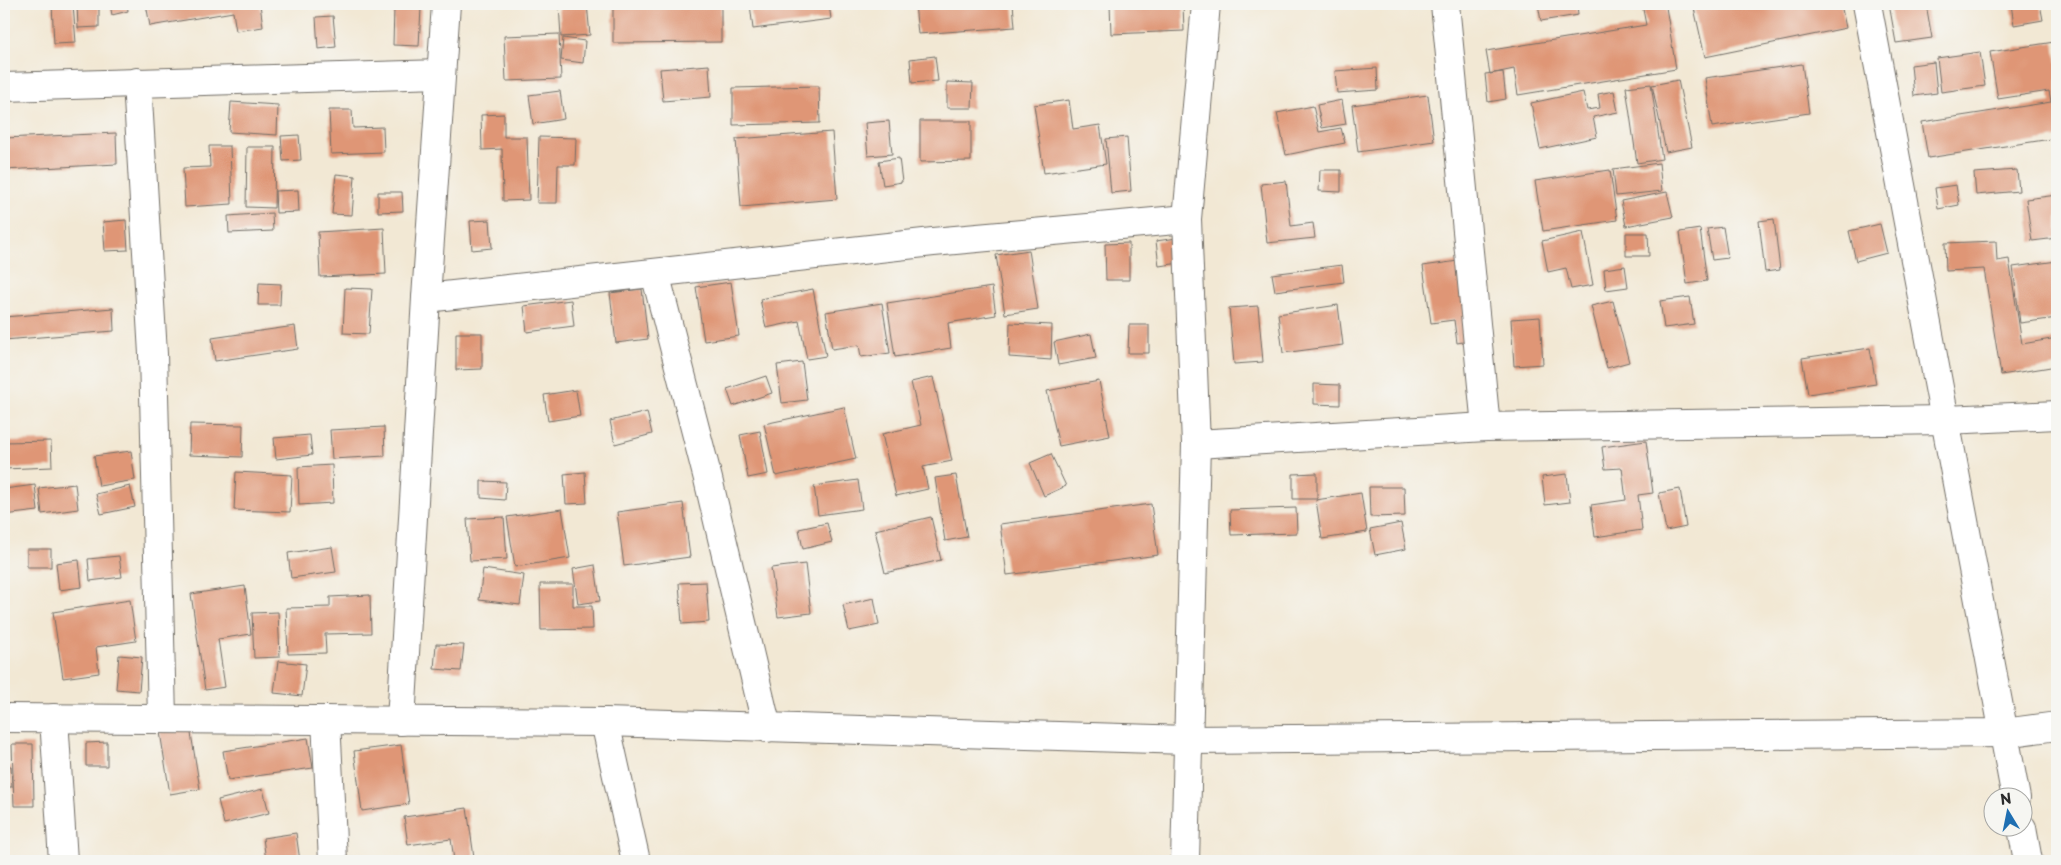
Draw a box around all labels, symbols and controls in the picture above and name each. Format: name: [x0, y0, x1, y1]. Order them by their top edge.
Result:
text: N: [1998, 787, 2013, 810]
north arrow: [1984, 788, 2034, 838]

